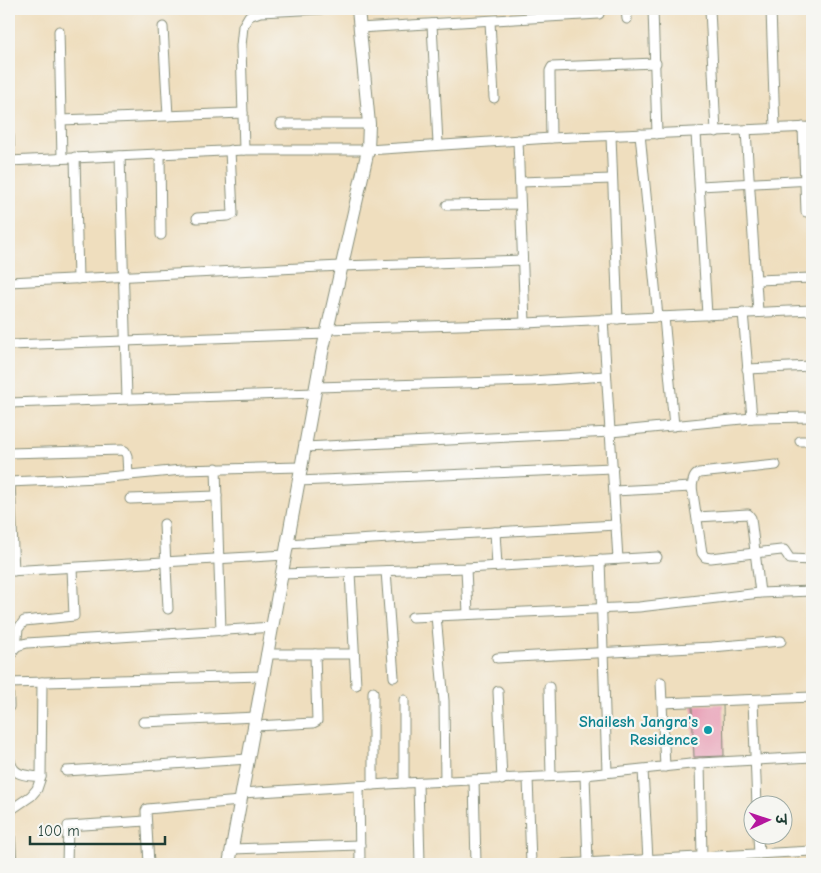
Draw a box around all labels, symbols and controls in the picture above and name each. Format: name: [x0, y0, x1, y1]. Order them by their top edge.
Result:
place label: Shailesh Jangra's Residence: [579, 713, 698, 749]
marker: Shailesh Jangra's Residence: [702, 724, 714, 736]
north arrow: [744, 796, 794, 846]
text: उ: [772, 812, 789, 826]
scale bar: [30, 813, 165, 845]
text: 100 m: [38, 822, 80, 840]

